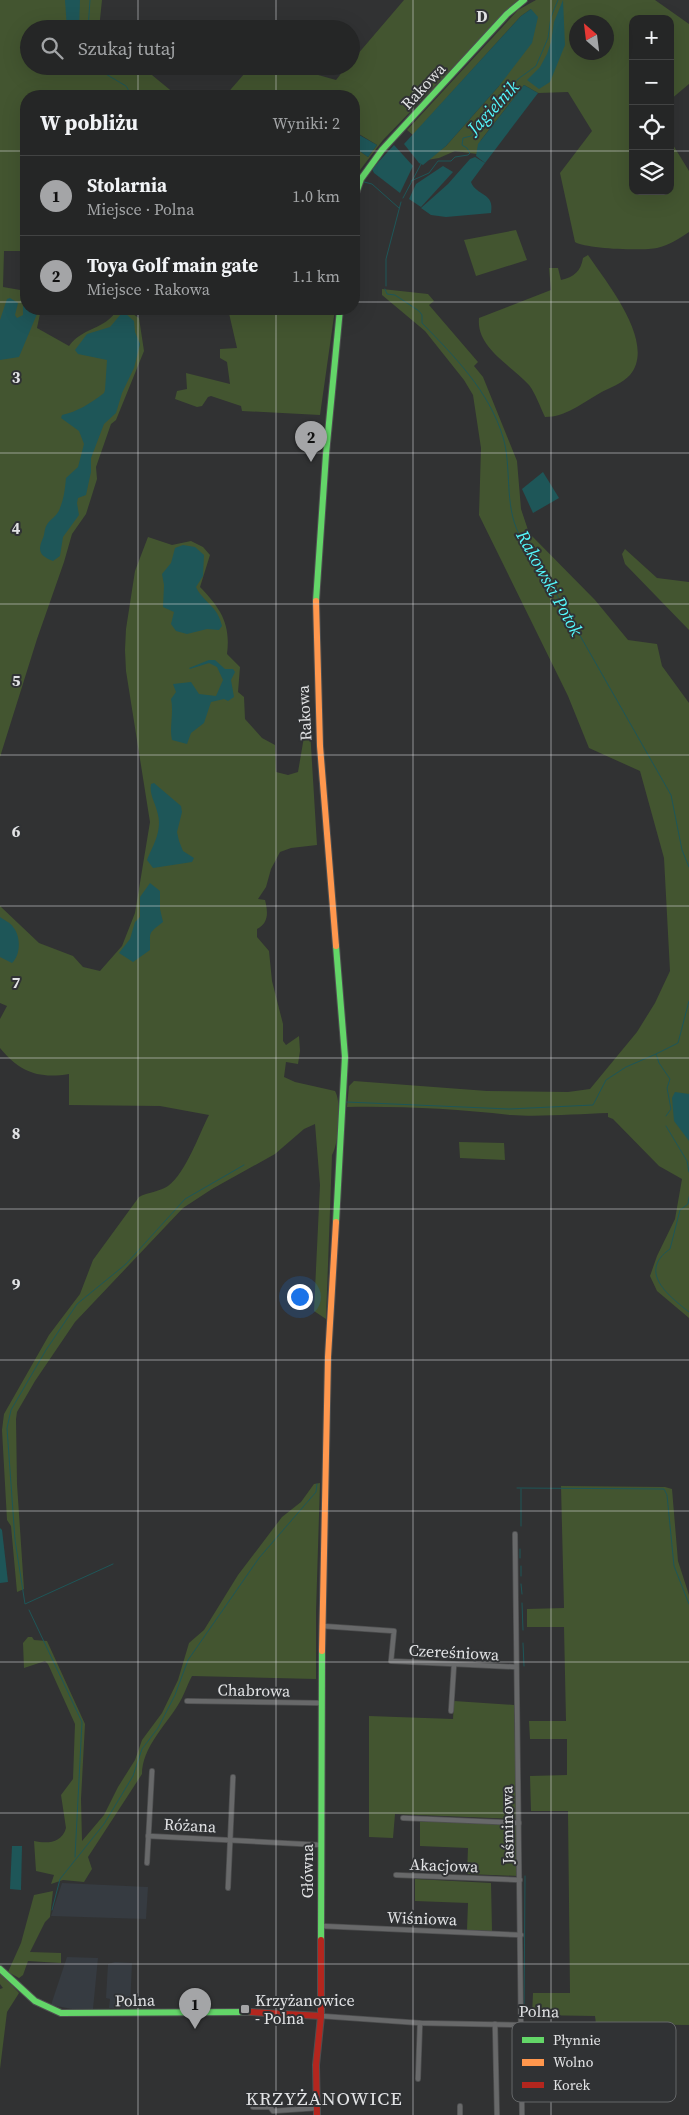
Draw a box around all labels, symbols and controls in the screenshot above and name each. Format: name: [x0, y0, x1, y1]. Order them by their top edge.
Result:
text: D: [476, 5, 488, 27]
north arrow: [569, 15, 614, 60]
map controls: [629, 15, 674, 195]
button: +: [629, 15, 674, 60]
search box: [20, 20, 360, 75]
icon: search: [38, 34, 66, 62]
text: Szukaj tutaj: [78, 35, 176, 61]
street label: Rakowa: [396, 57, 451, 114]
button: −: [629, 60, 674, 105]
water label: Jagielnik: [459, 74, 525, 142]
button: locate: [629, 105, 674, 150]
text: W pobliżu: [40, 108, 138, 137]
text: Wyniki: 2: [273, 112, 340, 134]
button: layers: [629, 150, 674, 195]
text: Stolarnia: [87, 172, 167, 198]
text: 1: [52, 185, 60, 207]
text: 1.0 km: [292, 185, 340, 207]
text: Miejsce · Polna: [87, 198, 194, 220]
text: Toya Golf main gate: [87, 252, 258, 278]
text: 2: [52, 265, 60, 287]
text: 1.1 km: [292, 265, 340, 287]
text: Miejsce · Rakowa: [87, 278, 210, 300]
text: 3: [12, 366, 21, 388]
pin: 2: [295, 421, 327, 462]
text: 4: [12, 517, 21, 539]
water label: Rakowski Potok: [510, 525, 590, 641]
text: 5: [12, 669, 21, 691]
street label: Rakowa: [292, 684, 316, 741]
text: 6: [12, 820, 21, 842]
text: 7: [12, 971, 21, 993]
text: 8: [12, 1122, 20, 1144]
text: 9: [12, 1273, 21, 1295]
your location: [287, 1284, 313, 1310]
street label: Czereśniowa: [408, 1639, 501, 1665]
street label: Chabrowa: [218, 1678, 291, 1702]
street label: Jaśminowa: [495, 1785, 519, 1865]
street label: Różana: [163, 1813, 218, 1837]
street label: Główna: [296, 1843, 318, 1898]
street label: Akacjowa: [409, 1853, 480, 1877]
street label: Wiśniowa: [387, 1906, 458, 1930]
pin: 1: [179, 1988, 211, 2029]
street label: Polna: [115, 1989, 156, 2011]
place label: Krzyżanowice - Polna: [255, 1989, 355, 2029]
street label: Polna: [519, 2000, 560, 2022]
marker: Krzyżanowice - Polna: [239, 2003, 251, 2015]
legend: [512, 2022, 676, 2102]
text: Płynnie: [553, 2030, 601, 2050]
text: Wolno: [553, 2052, 594, 2072]
text: Korek: [553, 2075, 591, 2095]
district label: KRZYŻANOWICE: [245, 2085, 403, 2111]

